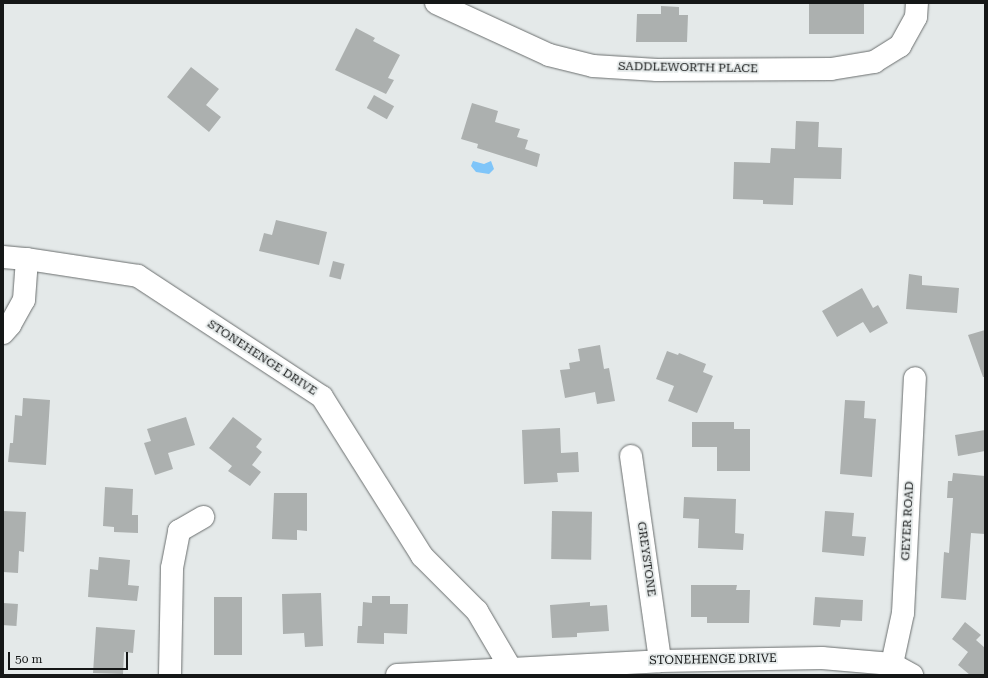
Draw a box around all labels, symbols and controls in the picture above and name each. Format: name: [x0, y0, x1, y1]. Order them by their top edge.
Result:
street label: SADDLEWORTH PLACE: [618, 60, 758, 76]
street label: STONEHENGE DRIVE: [205, 317, 319, 399]
street label: GEYER ROAD: [899, 481, 917, 561]
street label: GREYSTONE: [634, 521, 658, 597]
scale bar: [10, 644, 130, 670]
text: 50 m: [15, 652, 42, 666]
street label: STONEHENGE DRIVE: [649, 652, 777, 668]

